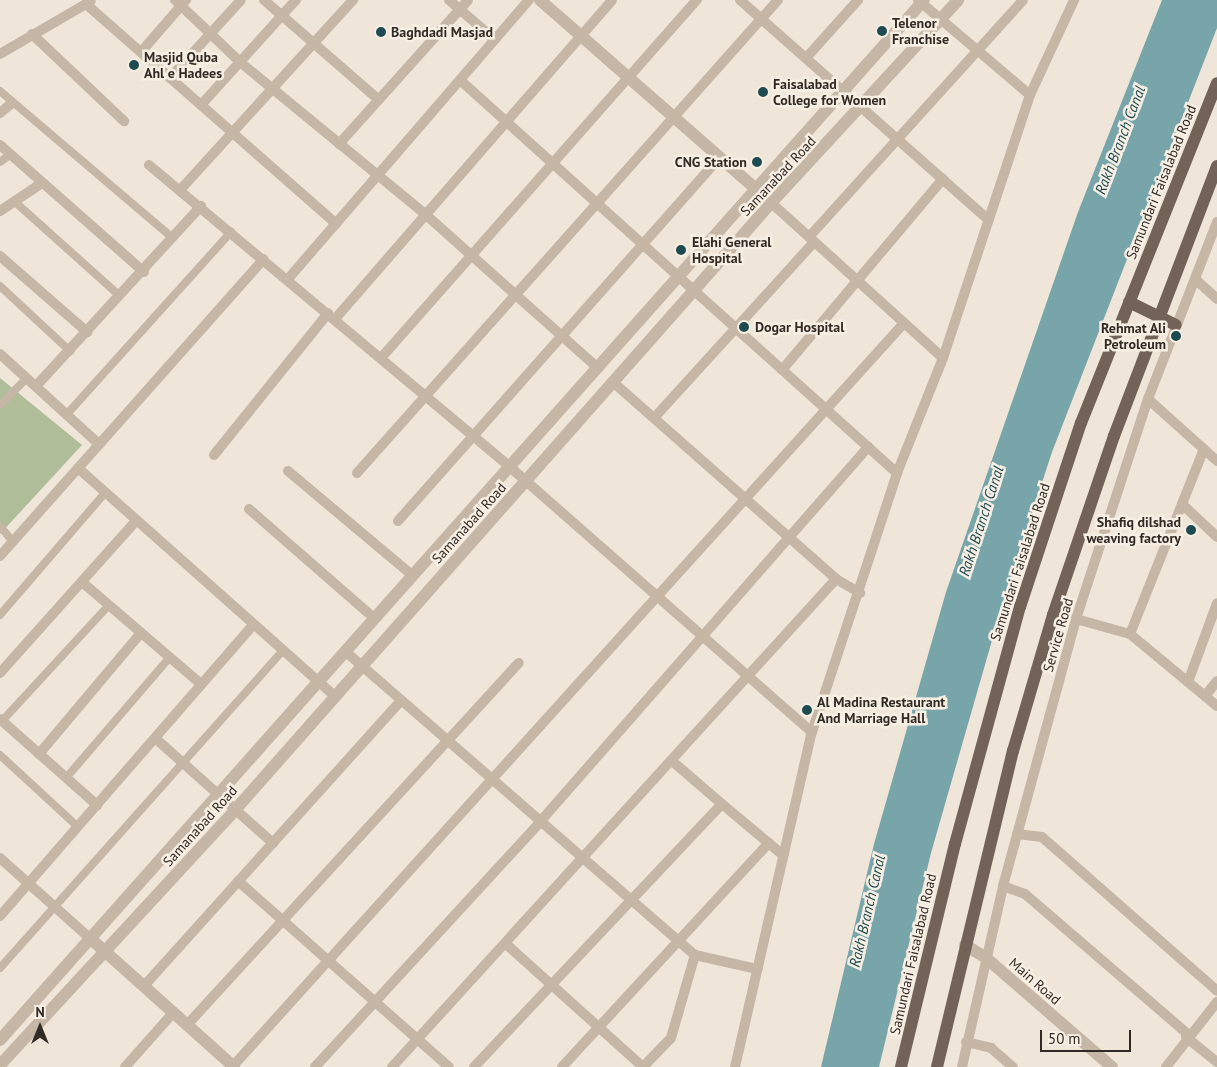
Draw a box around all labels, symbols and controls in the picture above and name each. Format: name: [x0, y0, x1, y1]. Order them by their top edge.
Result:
place label: Telenor Franchise: [892, 15, 949, 48]
place label: Baghdadi Masjad: [391, 24, 493, 40]
marker: Telenor Franchise: [876, 25, 888, 37]
marker: Baghdadi Masjad: [375, 26, 387, 38]
place label: Masjid Quba Ahl e Hadees: [144, 49, 222, 82]
marker: Masjid Quba Ahl e Hadees: [128, 59, 140, 71]
place label: Faisalabad College for Women: [773, 76, 887, 108]
water label: Rakh Branch Canal: [1091, 83, 1149, 197]
marker: Faisalabad College for Women: [757, 86, 769, 98]
street label: Samundari Faisalabad Road: [1122, 102, 1200, 262]
street label: Samanabad Road: [737, 133, 819, 219]
place label: CNG Station: [675, 154, 747, 170]
marker: CNG Station: [751, 156, 763, 168]
place label: Elahi General Hospital: [692, 234, 772, 266]
marker: Elahi General Hospital: [674, 243, 688, 257]
place label: Dogar Hospital: [755, 319, 844, 335]
marker: Dogar Hospital: [737, 320, 751, 334]
place label: Rehmat Ali Petroleum: [1101, 320, 1166, 352]
marker: Rehmat Ali Petroleum: [1170, 330, 1182, 342]
water label: Rakh Branch Canal: [955, 464, 1007, 578]
street label: Samanabad Road: [428, 479, 510, 567]
street label: Samundari Faisalabad Road: [987, 481, 1053, 643]
place label: Shafiq dilshad weaving factory: [1086, 514, 1181, 546]
marker: Shafiq dilshad weaving factory: [1185, 524, 1197, 536]
street label: Service Road: [1039, 596, 1077, 674]
place label: Al Madina Restaurant And Marriage Hall: [817, 694, 945, 726]
marker: Al Madina Restaurant And Marriage Hall: [801, 704, 813, 716]
street label: Samanabad Road: [159, 782, 241, 870]
water label: Rakh Branch Canal: [845, 853, 889, 969]
street label: Samundari Faisalabad Road: [886, 872, 940, 1036]
street label: Main Road: [1006, 954, 1064, 1008]
north arrow: [15, 1002, 65, 1052]
text: N: [35, 1003, 45, 1021]
scale bar: [1042, 1020, 1133, 1052]
text: 50 m: [1048, 1029, 1081, 1048]

